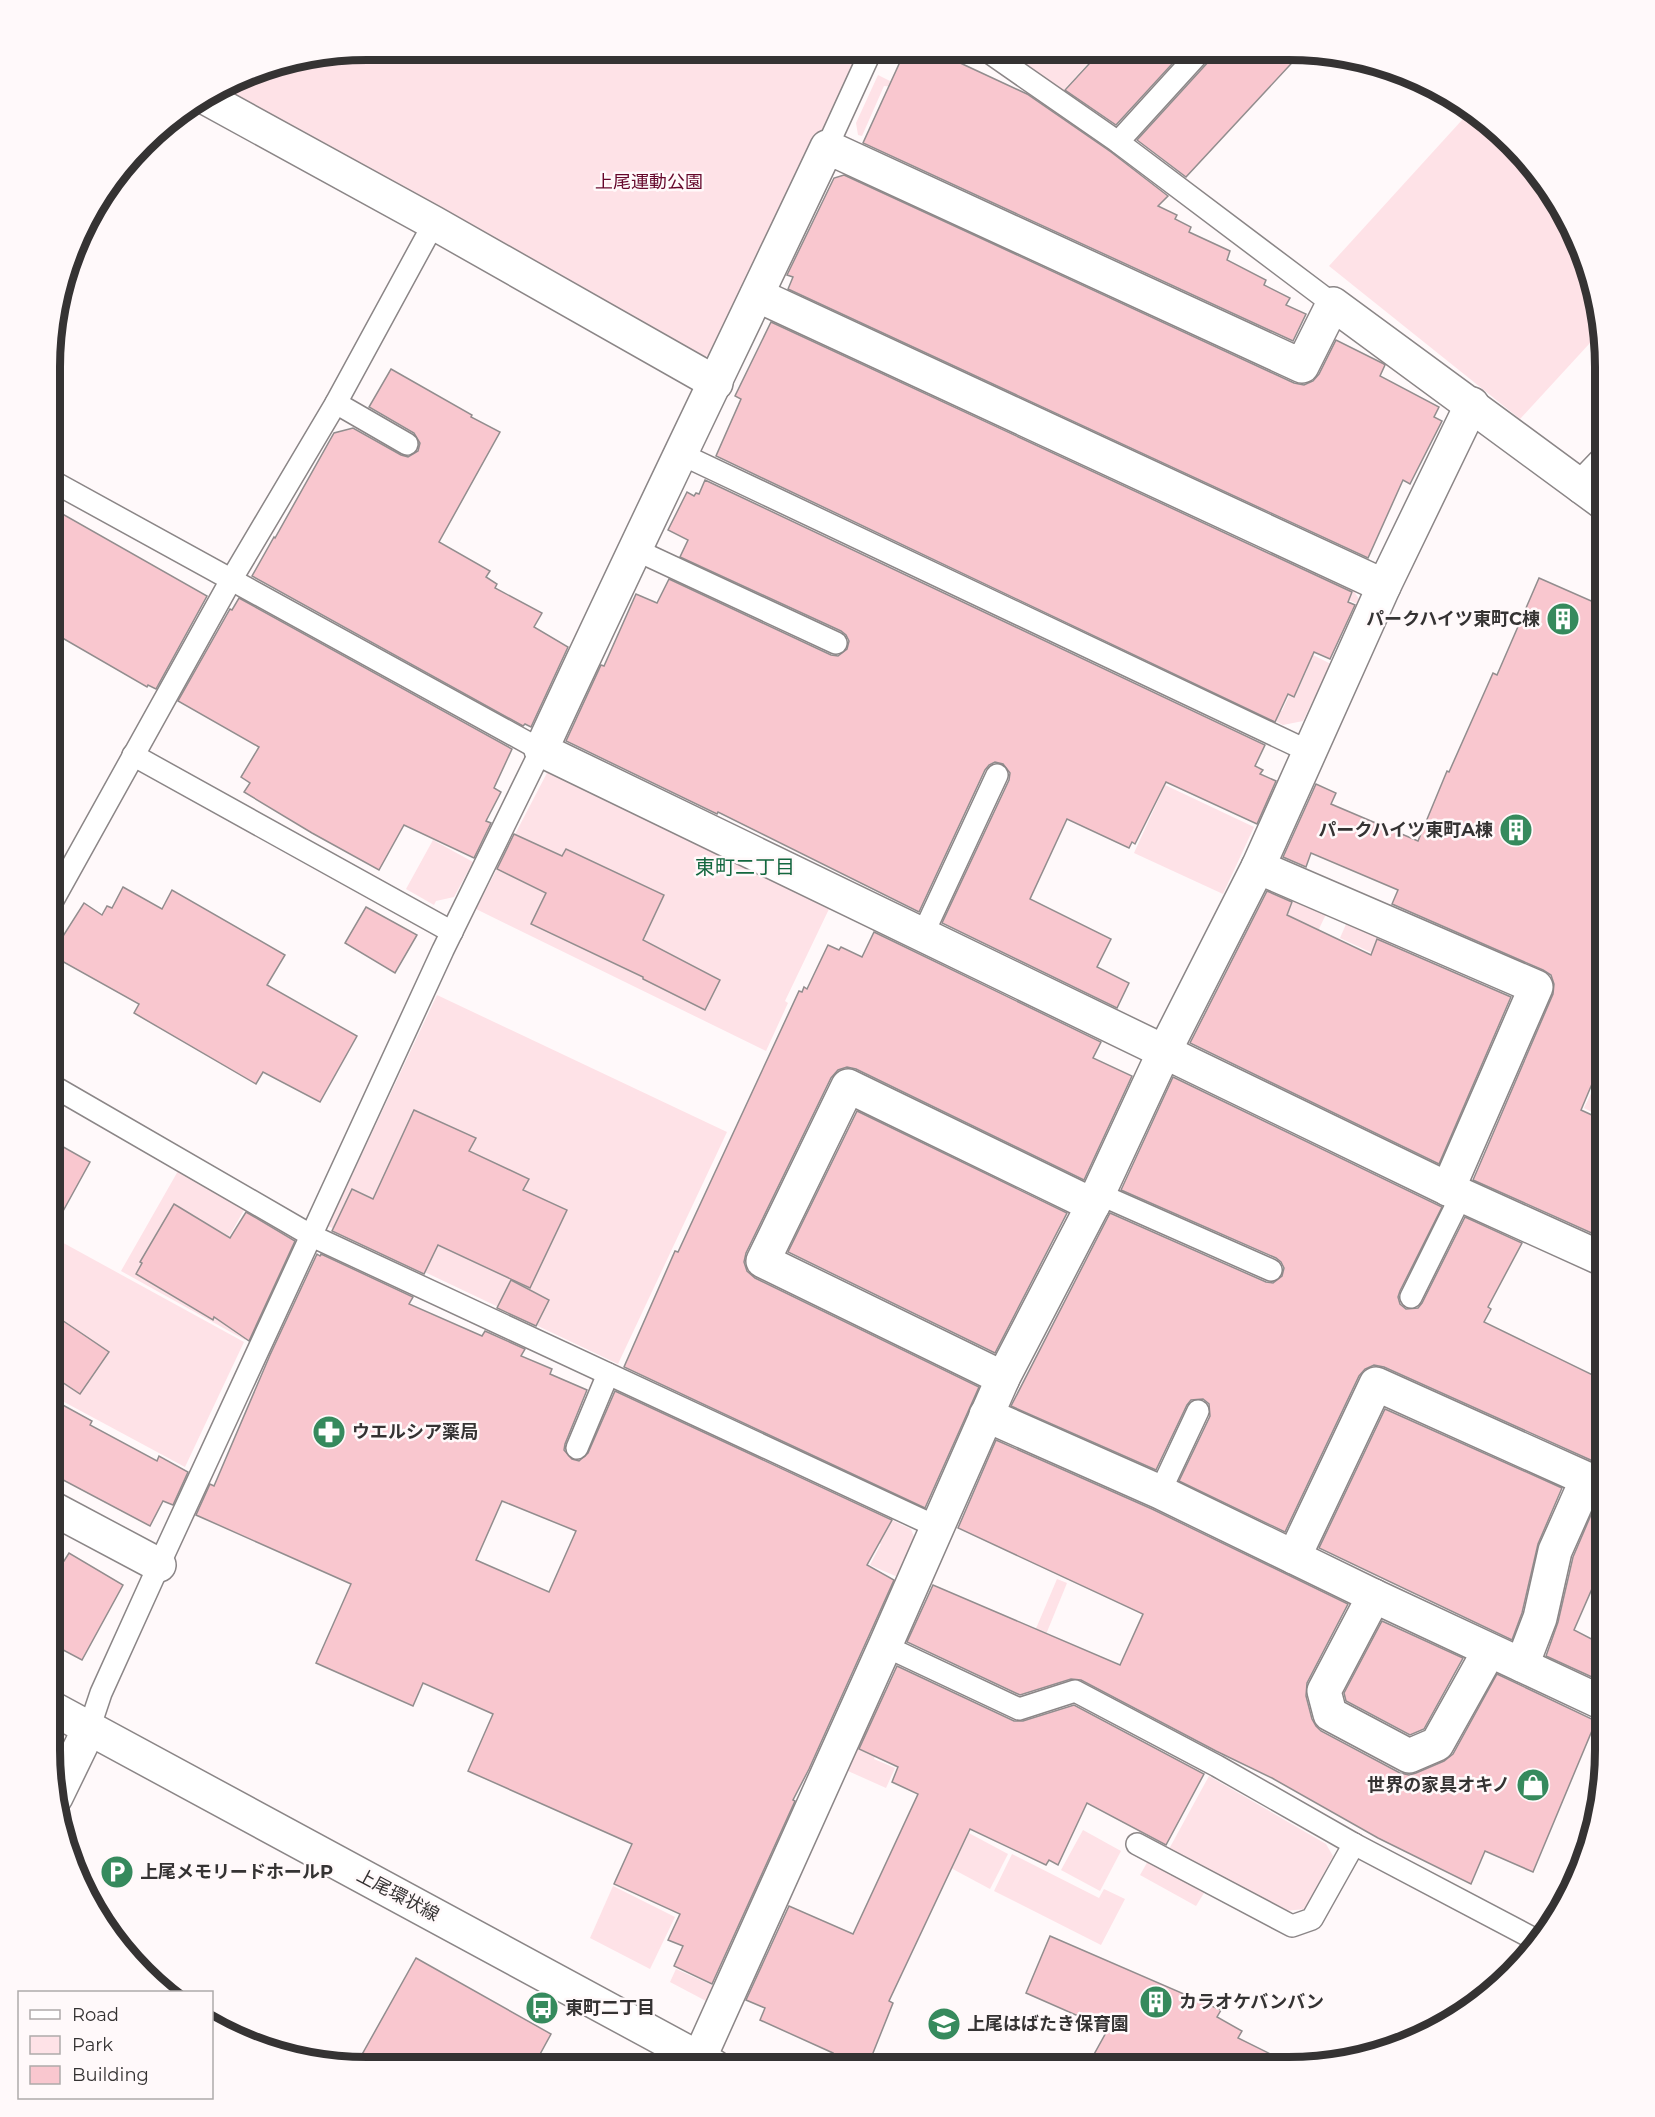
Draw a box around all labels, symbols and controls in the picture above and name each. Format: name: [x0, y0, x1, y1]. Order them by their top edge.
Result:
park label: 上尾運動公園: [595, 171, 703, 193]
building icon: パークハイツ東町C棟: [1545, 601, 1581, 637]
place label: パークハイツ東町C棟: [1366, 608, 1540, 630]
building icon: パークハイツ東町A棟: [1498, 812, 1534, 848]
place label: パークハイツ東町A棟: [1318, 819, 1493, 841]
district label: 東町二丁目: [695, 855, 795, 879]
pharmacy icon: ウエルシア薬局: [311, 1414, 347, 1450]
place label: ウエルシア薬局: [352, 1421, 478, 1443]
shop icon: 世界の家具オキノ: [1515, 1767, 1551, 1803]
place label: 世界の家具オキノ: [1367, 1774, 1510, 1796]
parking icon: 上尾メモリードホールP: [99, 1854, 135, 1890]
place label: 上尾メモリードホールP: [140, 1861, 333, 1883]
street label: 上尾環状線: [353, 1864, 443, 1926]
building icon: カラオケバンバン: [1138, 1984, 1174, 2020]
bus stop icon: 東町二丁目: [524, 1990, 560, 2026]
legend: [18, 1991, 213, 2099]
place label: カラオケバンバン: [1179, 1991, 1324, 2013]
place label: 東町二丁目: [565, 1997, 655, 2019]
text: Road: [72, 2004, 119, 2026]
school or university icon: 上尾はばたき保育園: [926, 2006, 962, 2042]
place label: 上尾はばたき保育園: [967, 2013, 1129, 2035]
text: Park: [72, 2034, 113, 2056]
text: Building: [72, 2064, 149, 2086]

